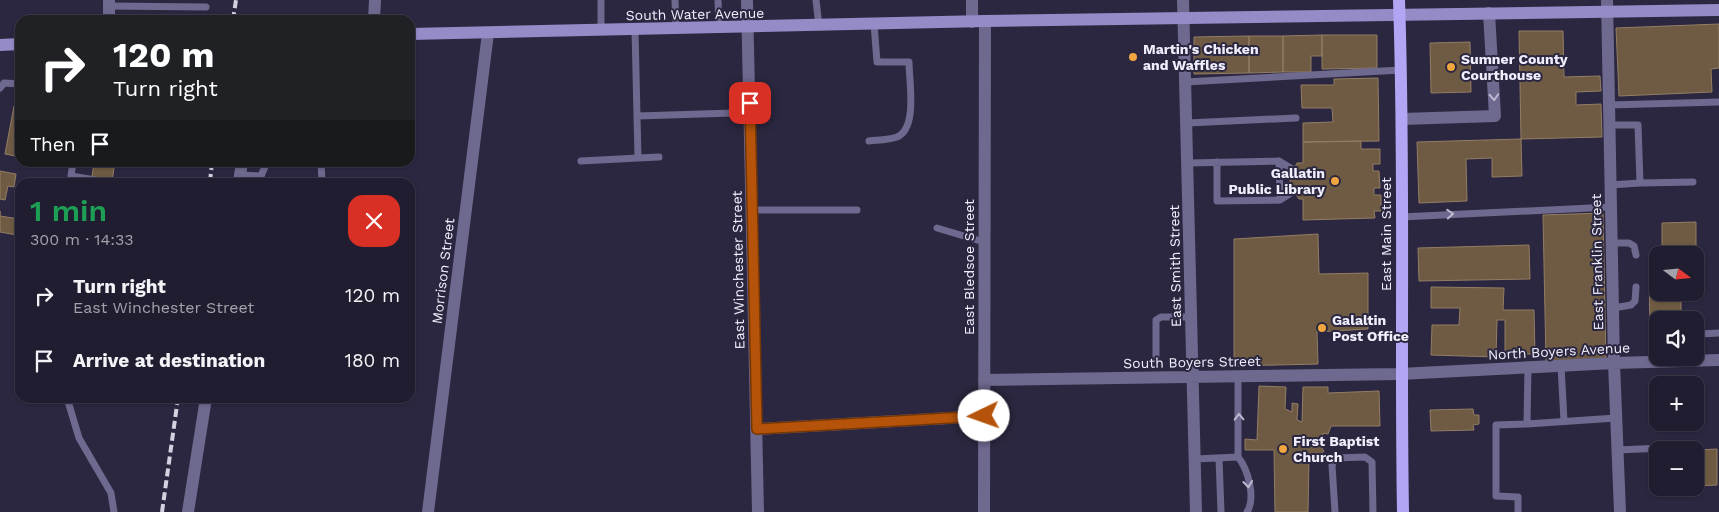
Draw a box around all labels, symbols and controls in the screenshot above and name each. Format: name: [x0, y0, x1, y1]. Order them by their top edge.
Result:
street label: South Water Avenue: [626, 5, 764, 23]
text: 120 m: [113, 34, 214, 76]
icon: right: [30, 35, 95, 100]
place label: Martin's Chicken and Waffles: [1143, 41, 1259, 73]
marker: Martin's Chicken and Waffles: [1127, 51, 1139, 63]
place label: Sumner County Courthouse: [1461, 51, 1568, 83]
marker: Sumner County Courthouse: [1445, 61, 1457, 73]
text: Turn right: [113, 76, 218, 101]
pin: [729, 82, 771, 124]
icon: arrive: [736, 89, 764, 117]
one-way arrow: [1488, 93, 1499, 101]
icon: arrive: [86, 130, 114, 158]
text: Then: [30, 133, 76, 156]
place label: Gallatin Public Library: [1228, 165, 1325, 197]
marker: Gallatin Public Library: [1329, 175, 1341, 187]
street label: East Main Street: [1378, 177, 1394, 291]
street label: East Winchester Street: [729, 190, 747, 349]
text: 1 min: [30, 193, 107, 228]
street label: East Franklin Street: [1588, 194, 1606, 330]
button: close: [348, 195, 400, 247]
street label: East Bledsoe Street: [961, 199, 977, 335]
street label: East Smith Street: [1166, 205, 1184, 327]
one-way arrow: [1446, 208, 1454, 219]
street label: Morrison Street: [429, 217, 457, 325]
text: 300 m · 14:33: [30, 230, 134, 249]
north arrow: [1649, 246, 1704, 301]
map controls: [1649, 246, 1704, 496]
text: Turn right: [73, 275, 166, 298]
icon: right: [30, 282, 58, 310]
text: 120 m: [345, 284, 400, 307]
text: East Winchester Street: [73, 298, 254, 317]
button: sound: [1649, 311, 1704, 366]
place label: Galaltin Post Office: [1332, 312, 1409, 344]
marker: Galaltin Post Office: [1316, 322, 1328, 334]
street label: North Boyers Avenue: [1488, 339, 1630, 363]
icon: arrive: [30, 347, 58, 375]
text: Arrive at destination: [73, 349, 265, 372]
text: 180 m: [344, 349, 400, 372]
street label: South Boyers Street: [1123, 353, 1261, 371]
button: +: [1649, 376, 1704, 431]
position arrow: [957, 389, 1009, 441]
one-way arrow: [1234, 413, 1244, 420]
place label: First Baptist Church: [1293, 433, 1379, 465]
button: −: [1649, 441, 1704, 496]
marker: First Baptist Church: [1277, 443, 1289, 455]
one-way arrow: [1242, 480, 1253, 488]

